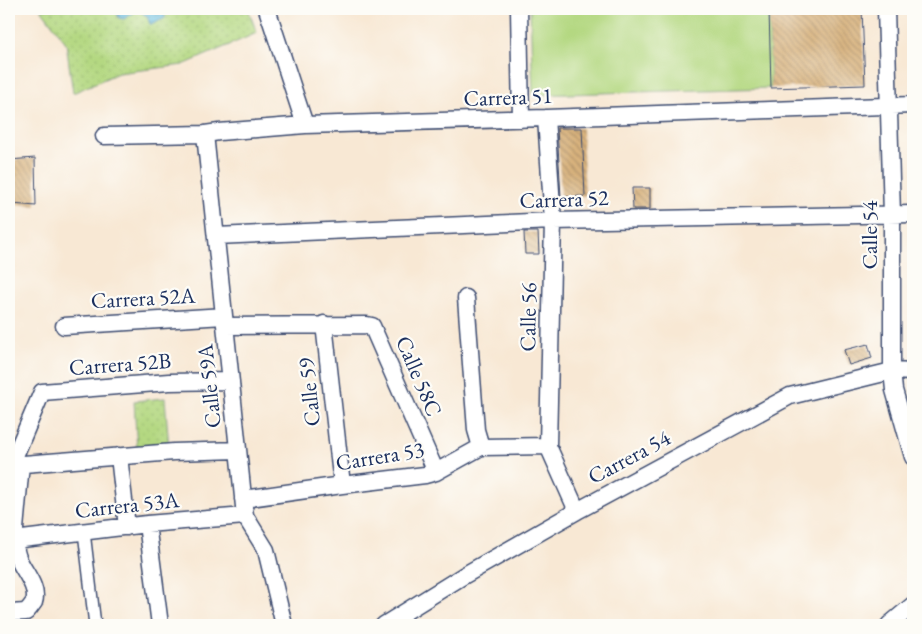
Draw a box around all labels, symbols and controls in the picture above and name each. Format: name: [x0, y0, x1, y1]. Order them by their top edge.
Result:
street label: Carrera 51: [463, 81, 553, 113]
street label: Carrera 52: [519, 183, 610, 215]
street label: Calle 54: [855, 200, 884, 270]
street label: Carrera 52A: [90, 281, 197, 315]
street label: Calle 56: [513, 282, 543, 352]
street label: Calle 58C: [389, 331, 449, 421]
street label: Calle 59A: [190, 342, 228, 429]
street label: Carrera 52B: [68, 346, 172, 382]
street label: Calle 59: [291, 356, 327, 428]
street label: Carrera 54: [583, 423, 676, 491]
street label: Carrera 53: [334, 435, 426, 477]
street label: Carrera 53A: [73, 485, 181, 525]

